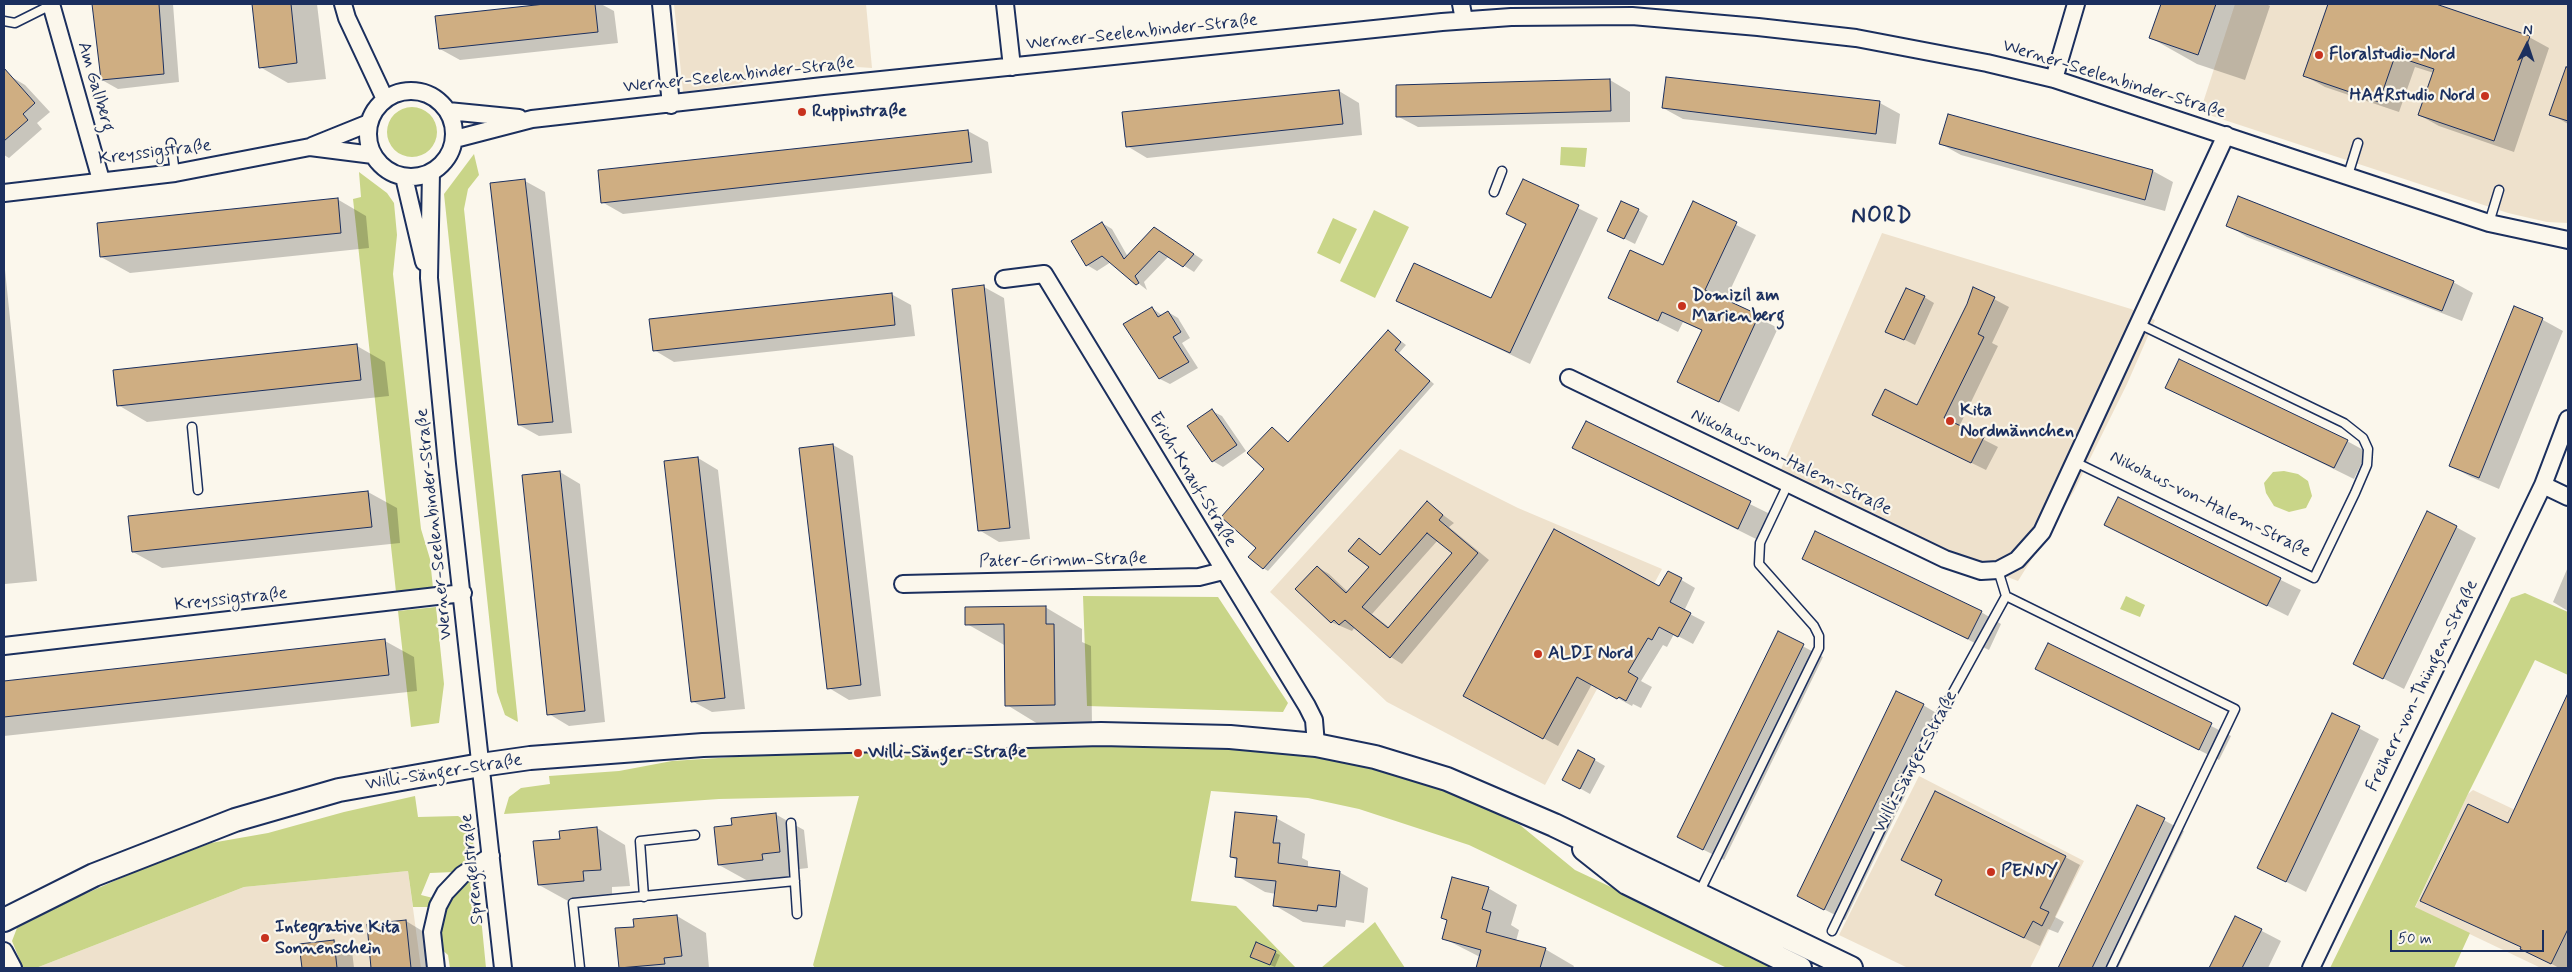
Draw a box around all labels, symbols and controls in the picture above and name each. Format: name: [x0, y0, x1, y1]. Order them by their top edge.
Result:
street label: Werner-Seelenbinder-Straße: [1025, 10, 1259, 56]
north arrow: [2502, 20, 2552, 70]
text: N: [2523, 21, 2533, 39]
street label: Werner-Seelenbinder-Straße: [2000, 36, 2228, 124]
street label: Am Gallberg: [72, 39, 118, 135]
place label: Floralstudio-Nord: [2329, 44, 2455, 66]
marker: Floralstudio-Nord: [2313, 49, 2325, 61]
street label: Werner-Seelenbinder-Straße: [622, 53, 856, 99]
place label: HAARstudio Nord: [2350, 85, 2475, 107]
marker: HAARstudio Nord: [2479, 90, 2491, 102]
place label: Ruppinstraße: [812, 101, 907, 123]
marker: Ruppinstraße: [796, 106, 808, 118]
street label: Kreyssigstraße: [97, 135, 213, 171]
district label: NORD: [1851, 204, 1913, 230]
place label: Domizil am Marienberg: [1692, 285, 1785, 328]
marker: Domizil am Marienberg: [1676, 300, 1688, 312]
place label: Kita Nordmännchen: [1960, 400, 2074, 442]
street label: Nikolaus-von-Halem-Straße: [1687, 405, 1895, 521]
street label: Werner-Seelenbinder-Straße: [412, 407, 458, 641]
street label: Erich-Knauf-Straße: [1143, 408, 1241, 552]
marker: Kita Nordmännchen: [1944, 415, 1956, 427]
street label: Nikolaus-von-Halem-Straße: [2106, 447, 2314, 563]
street label: Pater-Grimm-Straße: [979, 549, 1147, 573]
street label: Freiherr-von-Thüngen-Straße: [2362, 576, 2484, 796]
street label: Kreyssigstraße: [173, 583, 289, 617]
place label: ALDI Nord: [1548, 643, 1633, 665]
marker: ALDI Nord: [1532, 648, 1544, 660]
street label: Willi-Sänger-Straße: [1869, 687, 1963, 837]
place label: Willi-Sänger-Straße: [868, 742, 1026, 764]
marker: Willi-Sänger-Straße: [852, 747, 864, 759]
street label: Willi-Sänger-Straße: [364, 750, 524, 796]
street label: Sprengelstraße: [456, 813, 490, 925]
place label: PENNY: [2001, 861, 2058, 883]
marker: PENNY: [1985, 866, 1997, 878]
place label: Integrative Kita Sonnenschein: [275, 917, 400, 960]
scale bar: [2392, 920, 2546, 952]
text: 50 m: [2398, 929, 2432, 949]
marker: Integrative Kita Sonnenschein: [259, 932, 271, 944]

